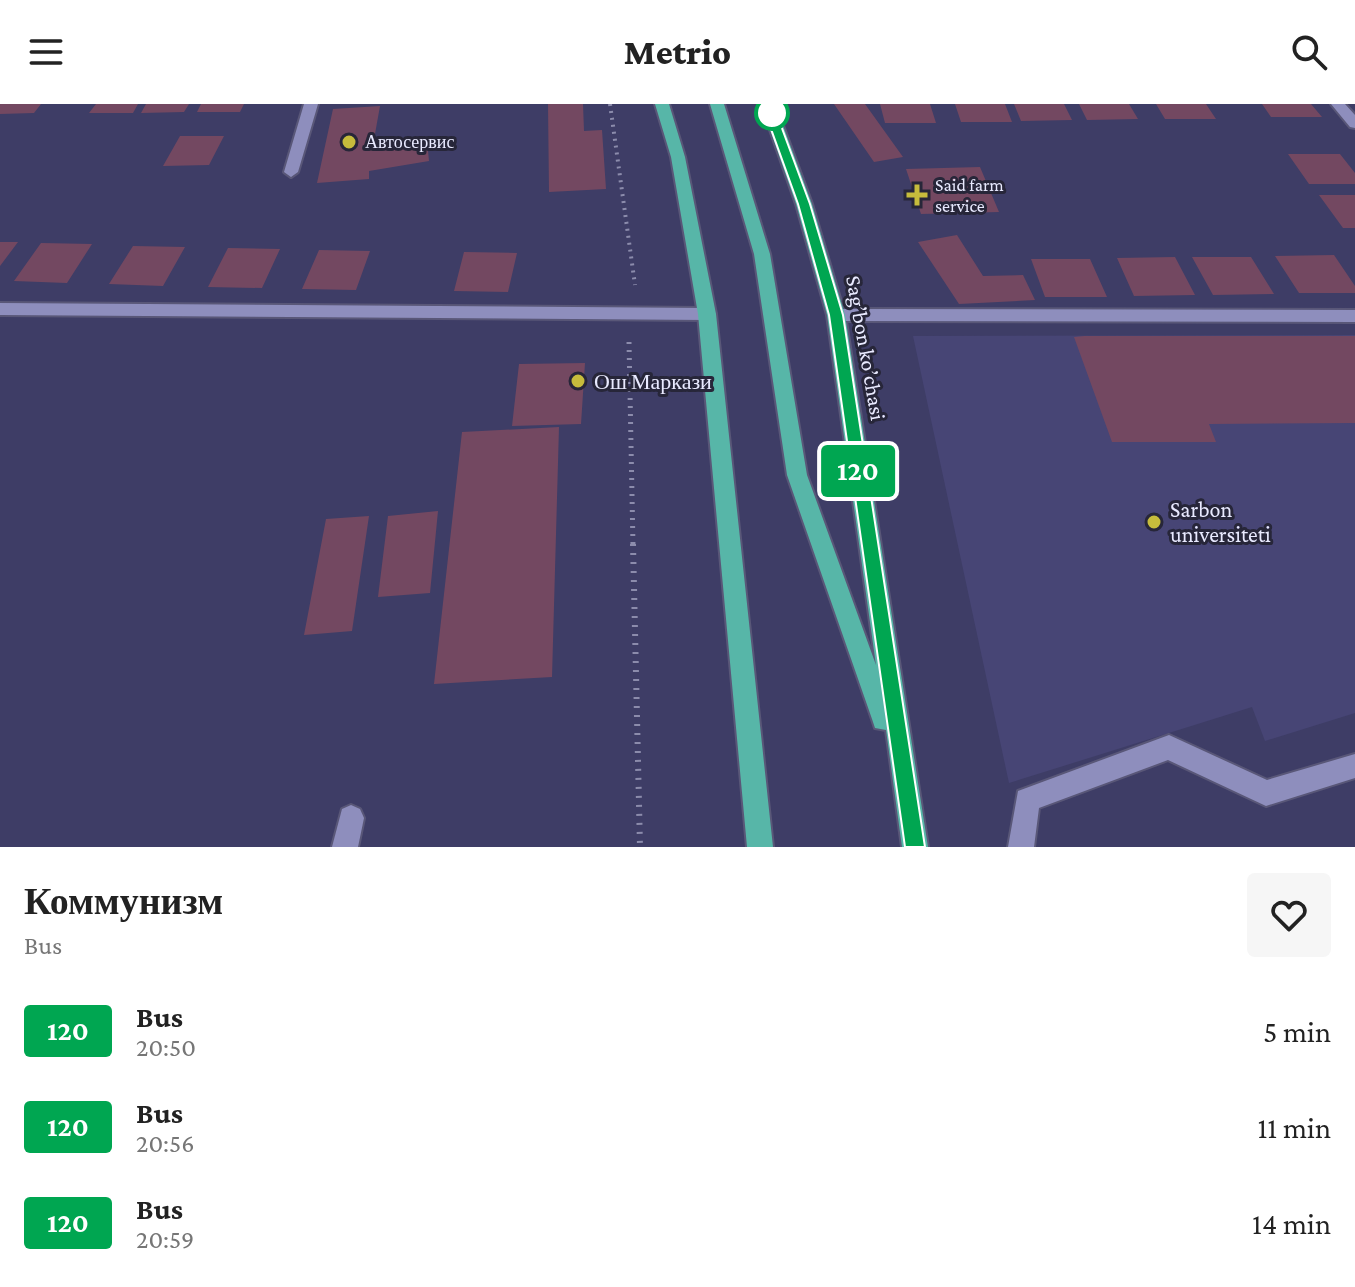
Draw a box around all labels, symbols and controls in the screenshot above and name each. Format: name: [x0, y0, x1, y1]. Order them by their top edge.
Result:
icon: menu: [24, 30, 68, 74]
icon: search: [1287, 30, 1331, 74]
text: Metrio: [624, 32, 731, 72]
unlabelled marker: [755, 96, 789, 130]
place label: Автосервис: [365, 132, 454, 152]
marker: Автосервис: [340, 133, 358, 151]
place label: Said farm service: [935, 175, 1004, 216]
marker: Said farm service: [906, 184, 928, 206]
street label: Sag’bon ko’chasi: [841, 274, 891, 423]
place label: Ош Маркази: [594, 369, 712, 394]
marker: Ош Маркази: [569, 372, 587, 390]
line badge: 120: [812, 445, 904, 497]
text: 120: [837, 455, 879, 486]
place label: Sarbon universiteti: [1170, 497, 1271, 547]
marker: Sarbon universiteti: [1145, 513, 1163, 531]
button: heart: [1247, 873, 1331, 957]
text: Коммунизм: [24, 880, 223, 922]
text: Bus: [24, 931, 62, 960]
text: Bus: [136, 1000, 183, 1033]
text: 120: [47, 1015, 89, 1046]
text: 5 min: [1263, 1015, 1331, 1048]
text: 20:50: [136, 1033, 196, 1062]
text: Bus: [136, 1096, 183, 1129]
text: 120: [47, 1111, 89, 1142]
text: 11 min: [1257, 1111, 1331, 1144]
text: 20:56: [136, 1129, 195, 1158]
text: Bus: [136, 1192, 183, 1225]
text: 120: [47, 1207, 89, 1238]
text: 14 min: [1252, 1207, 1331, 1240]
text: 20:59: [136, 1225, 194, 1254]

